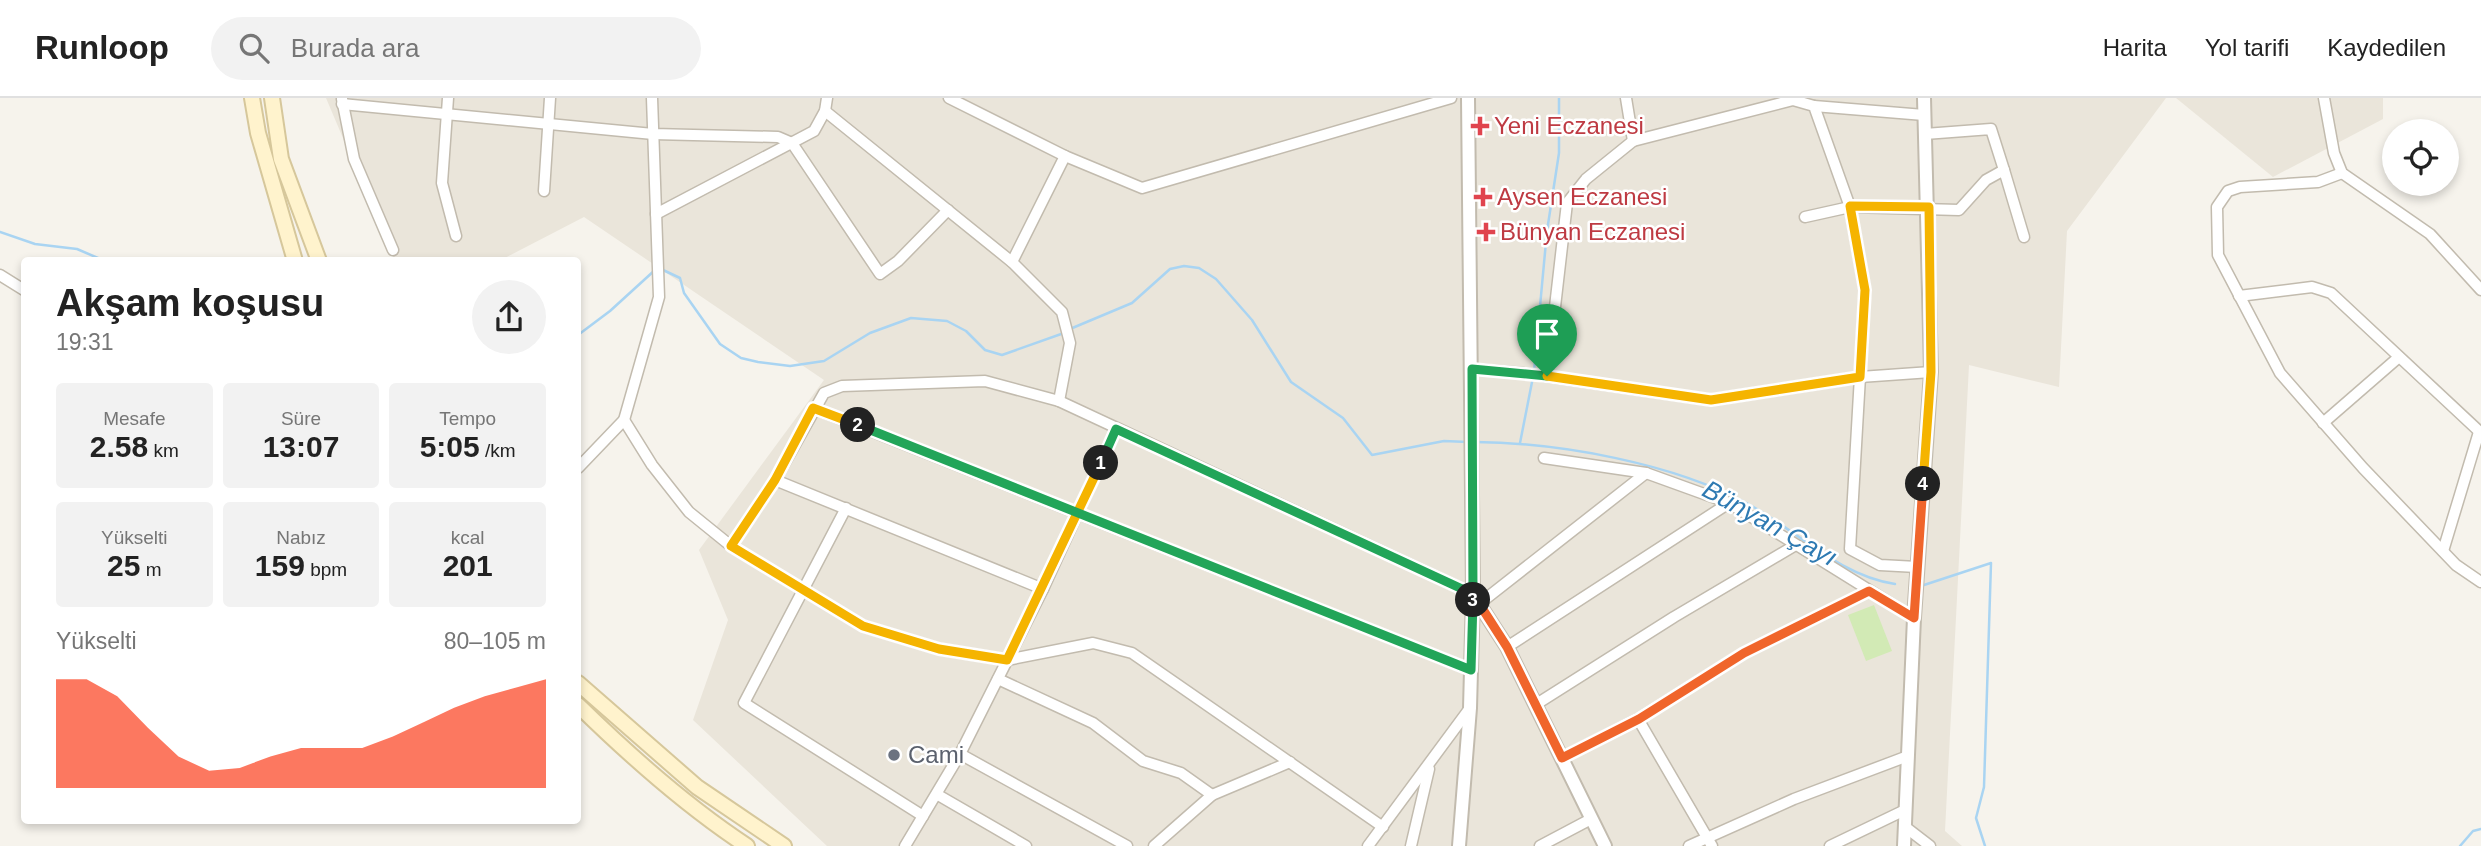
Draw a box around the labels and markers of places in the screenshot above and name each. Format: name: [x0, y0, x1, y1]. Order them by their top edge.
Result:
place label: Yeni Eczanesi: [1494, 112, 1644, 139]
marker: Yeni Eczanesi: [1472, 118, 1488, 134]
place label: Aysen Eczanesi: [1497, 183, 1667, 210]
marker: Aysen Eczanesi: [1475, 189, 1491, 205]
place label: Bünyan Eczanesi: [1500, 218, 1685, 245]
marker: Bünyan Eczanesi: [1478, 224, 1494, 240]
pin: [1517, 304, 1577, 376]
pin: 2: [840, 408, 876, 442]
pin: 1: [1084, 446, 1118, 480]
pin: 4: [1906, 466, 1940, 502]
pin: 3: [1456, 582, 1490, 618]
place label: Cami: [908, 741, 964, 768]
marker: Cami: [886, 747, 902, 763]

